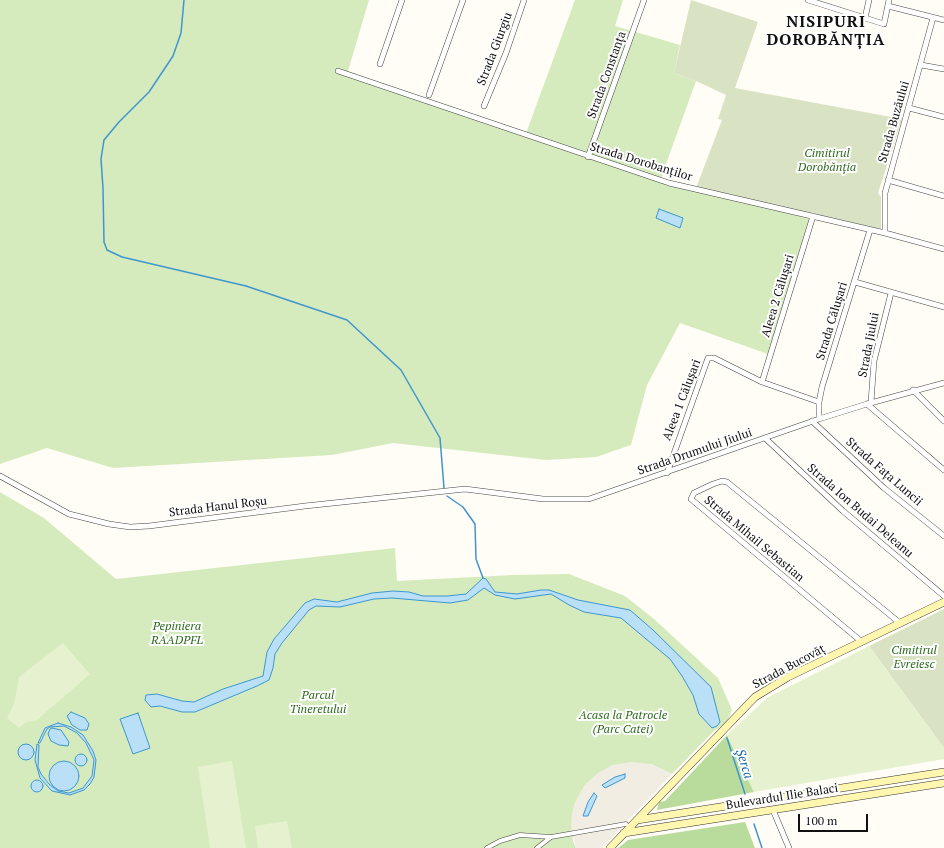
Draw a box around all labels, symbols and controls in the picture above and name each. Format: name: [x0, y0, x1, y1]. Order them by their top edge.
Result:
street label: Strada Giurgiu: [474, 10, 516, 88]
district label: NISIPURI DOROBĂNȚIA: [767, 12, 885, 50]
street label: Strada Constanța: [585, 29, 629, 121]
street label: Strada Buzăului: [875, 79, 913, 165]
street label: Strada Dorobanților: [588, 140, 694, 184]
park label: Cimitirul Dorobănția: [798, 147, 856, 175]
street label: Aleea 2 Călușari: [759, 253, 797, 339]
street label: Strada Călușari: [813, 280, 851, 362]
street label: Strada Jiului: [856, 311, 882, 379]
street label: Aleea 1 Călușari: [660, 357, 704, 443]
street label: Strada Drumului Jiului: [636, 426, 754, 478]
street label: Strada Fața Luncii: [843, 435, 925, 509]
street label: Strada Ion Budai Deleanu: [804, 461, 916, 561]
street label: Strada Mihail Sebastian: [701, 493, 807, 585]
street label: Strada Hanul Roșu: [168, 494, 268, 520]
park label: Pepiniera RAADPFL: [151, 620, 203, 648]
street label: Strada Bucovăț: [750, 642, 828, 692]
park label: Cimitirul Evreiesc: [891, 644, 937, 672]
park label: Parcul Tineretului: [290, 689, 346, 717]
park label: Acasa la Patrocle (Parc Catei): [579, 709, 667, 737]
water label: Șerca: [732, 747, 756, 781]
street label: Bulevardul Ilie Balaci: [725, 781, 839, 813]
scale bar: [800, 806, 870, 832]
text: 100 m: [805, 813, 837, 828]

